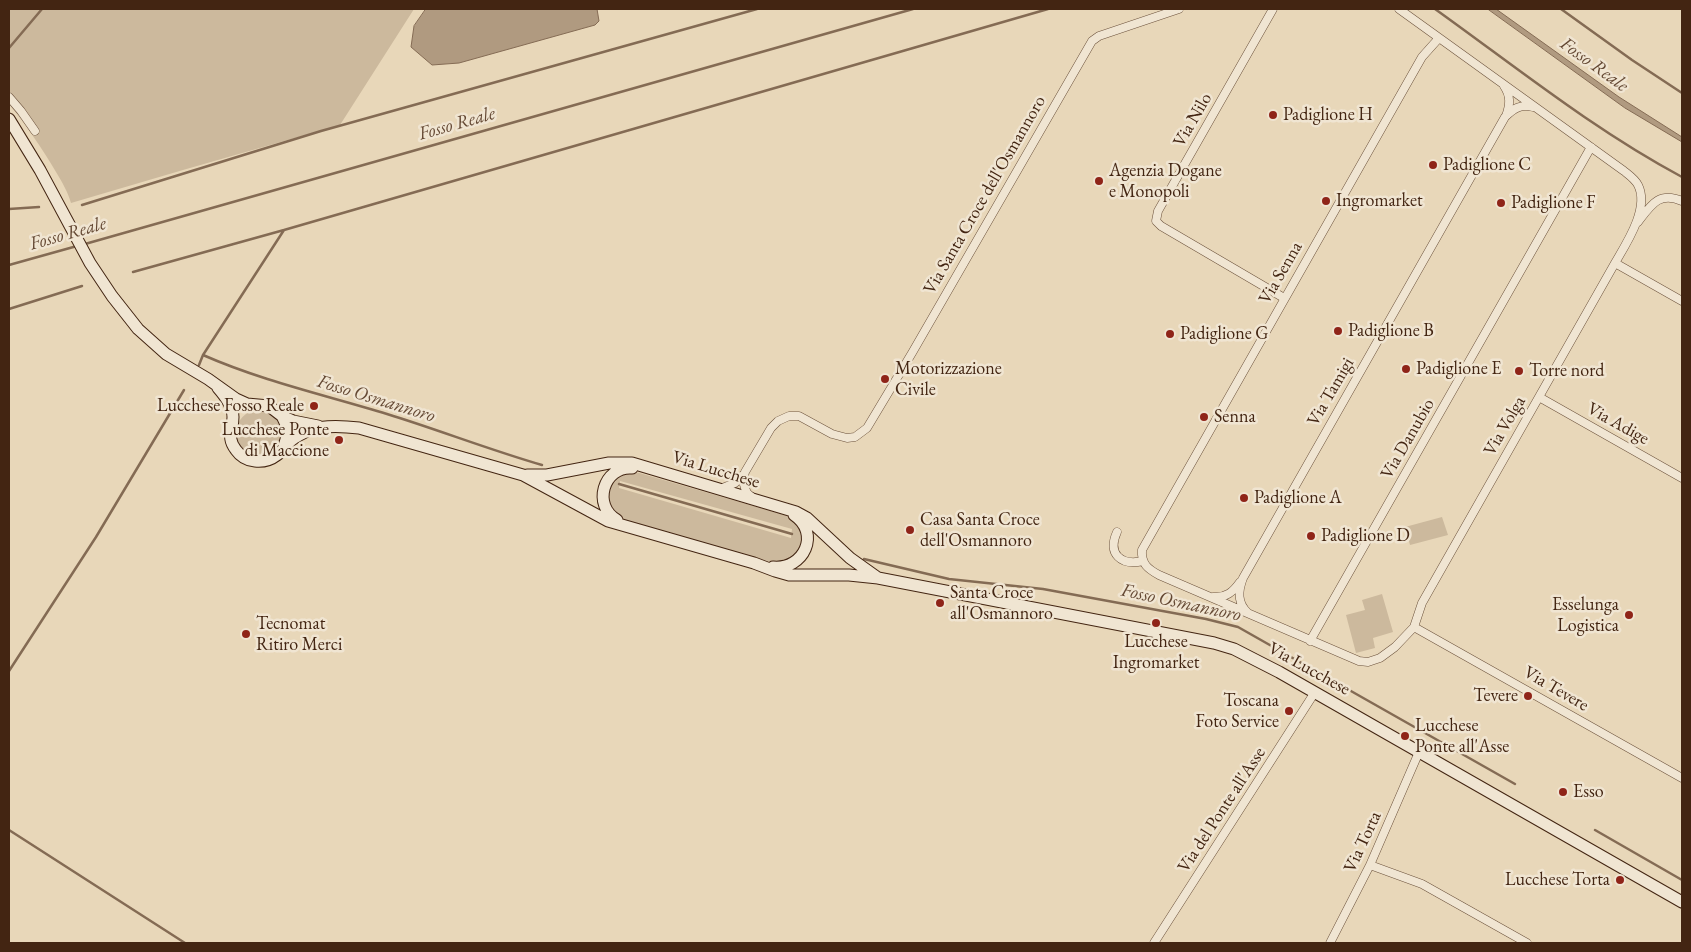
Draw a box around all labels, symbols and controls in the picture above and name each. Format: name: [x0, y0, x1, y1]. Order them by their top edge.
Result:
water label: Fosso Reale: [1555, 33, 1633, 97]
street label: Via Nilo: [1169, 89, 1217, 151]
street label: Via Santa Croce dell'Osmannoro: [919, 92, 1051, 298]
water label: Fosso Reale: [416, 102, 498, 146]
place label: Padiglione H: [1283, 104, 1373, 126]
marker: Padiglione H: [1267, 109, 1279, 121]
place label: Padiglione C: [1443, 154, 1531, 176]
marker: Padiglione C: [1427, 159, 1439, 171]
place label: Agenzia Dogane e Monopoli: [1109, 160, 1222, 202]
marker: Agenzia Dogane e Monopoli: [1093, 175, 1105, 187]
place label: Ingromarket: [1336, 190, 1423, 212]
place label: Padiglione F: [1511, 192, 1596, 214]
marker: Ingromarket: [1320, 195, 1332, 207]
marker: Padiglione F: [1495, 197, 1507, 209]
water label: Fosso Reale: [27, 212, 109, 256]
street label: Via Senna: [1255, 238, 1307, 308]
place label: Padiglione B: [1348, 320, 1434, 342]
place label: Padiglione G: [1180, 323, 1268, 345]
marker: Padiglione B: [1332, 325, 1344, 337]
marker: Padiglione G: [1164, 328, 1176, 340]
street label: Via Tamigi: [1303, 354, 1359, 430]
place label: Motorizzazione Civile: [895, 358, 1002, 400]
place label: Padiglione E: [1416, 358, 1501, 380]
place label: Torre nord: [1529, 360, 1604, 382]
marker: Padiglione E: [1400, 363, 1412, 375]
marker: Torre nord: [1513, 365, 1525, 377]
water label: Fosso Osmannoro: [314, 370, 438, 428]
marker: Motorizzazione Civile: [879, 373, 891, 385]
street label: Via Volga: [1479, 392, 1531, 460]
place label: Lucchese Fosso Reale: [157, 395, 304, 417]
street label: Via Danubio: [1376, 395, 1440, 483]
street label: Via Adige: [1583, 398, 1653, 450]
marker: Lucchese Fosso Reale: [308, 400, 320, 412]
place label: Senna: [1214, 406, 1256, 428]
marker: Senna: [1198, 411, 1210, 423]
place label: Lucchese Ponte di Maccione: [222, 419, 329, 462]
marker: Lucchese Ponte di Maccione: [333, 434, 345, 446]
street label: Via Lucchese: [670, 446, 762, 494]
place label: Padiglione A: [1254, 487, 1342, 509]
marker: Padiglione A: [1238, 492, 1250, 504]
place label: Casa Santa Croce dell'Osmannoro: [920, 509, 1040, 552]
marker: Casa Santa Croce dell'Osmannoro: [904, 524, 916, 536]
place label: Padiglione D: [1321, 525, 1410, 547]
marker: Padiglione D: [1305, 530, 1317, 542]
water label: Fosso Osmannoro: [1119, 579, 1243, 627]
place label: Santa Croce all'Osmannoro: [950, 582, 1053, 624]
place label: Esselunga Logistica: [1552, 594, 1619, 636]
marker: Santa Croce all'Osmannoro: [934, 597, 946, 609]
marker: Esselunga Logistica: [1623, 609, 1635, 621]
place label: Tecnomat Ritiro Merci: [256, 613, 342, 656]
marker: Lucchese Ingromarket: [1150, 617, 1162, 629]
marker: Tecnomat Ritiro Merci: [240, 628, 252, 640]
place label: Lucchese Ingromarket: [1113, 631, 1199, 674]
street label: Via Lucchese: [1264, 638, 1354, 700]
street label: Via Tevere: [1520, 662, 1592, 716]
place label: Tevere: [1473, 685, 1518, 707]
place label: Toscana Foto Service: [1196, 690, 1279, 732]
marker: Tevere: [1522, 690, 1534, 702]
marker: Toscana Foto Service: [1283, 705, 1295, 717]
place label: Lucchese Ponte all'Asse: [1415, 715, 1509, 758]
marker: Lucchese Ponte all'Asse: [1399, 730, 1411, 742]
street label: Via del Ponte all'Asse: [1173, 743, 1271, 877]
place label: Esso: [1573, 781, 1604, 803]
marker: Esso: [1557, 786, 1569, 798]
street label: Via Torta: [1340, 808, 1386, 876]
place label: Lucchese Torta: [1505, 869, 1610, 891]
marker: Lucchese Torta: [1614, 874, 1626, 886]

